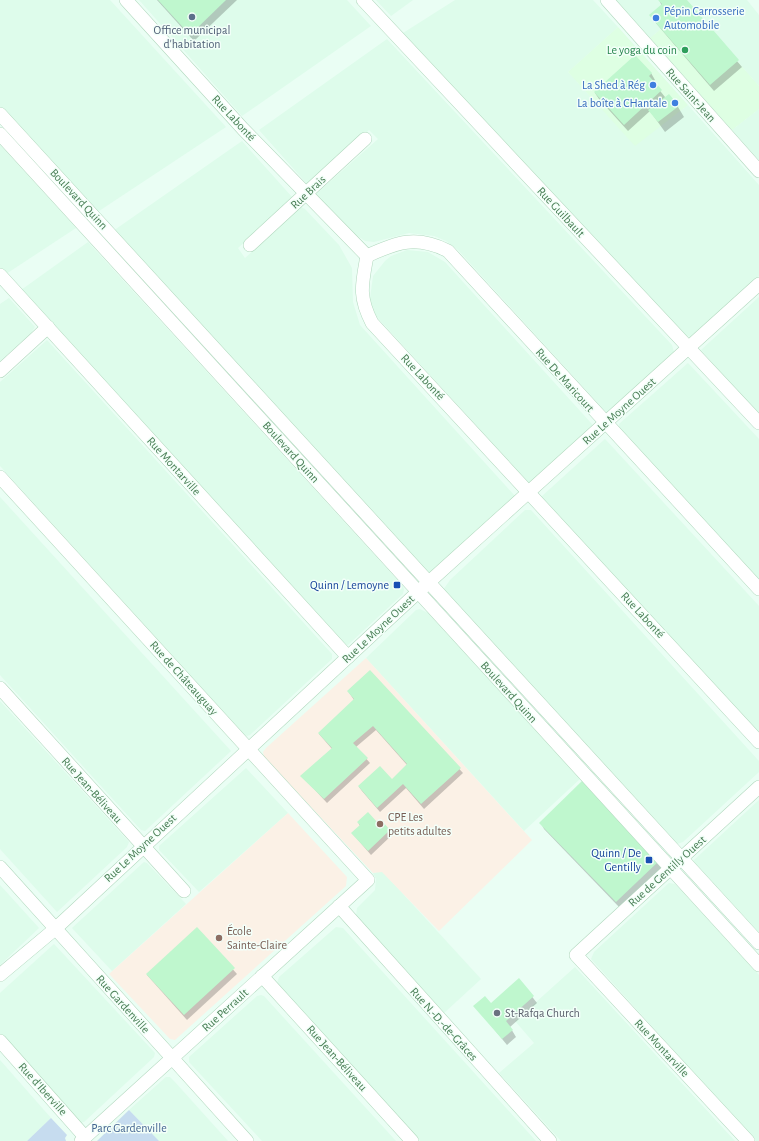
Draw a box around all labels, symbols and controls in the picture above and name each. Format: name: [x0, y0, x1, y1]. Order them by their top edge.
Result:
place label: Pépin Carrosserie Automobile: [664, 5, 744, 31]
marker: Office municipal d'habitation: [187, 12, 197, 22]
marker: Pépin Carrosserie Automobile: [651, 13, 661, 23]
place label: Office municipal d'habitation: [154, 24, 230, 50]
place label: Le yoga du coin: [607, 44, 677, 57]
marker: Le yoga du coin: [680, 45, 690, 55]
street label: Rue Saint-Jean: [664, 66, 718, 124]
place label: La Shed à Rég: [582, 79, 645, 91]
marker: La Shed à Rég: [648, 80, 658, 90]
street label: Rue Labonté: [210, 93, 258, 143]
place label: La boîte à CHantale: [577, 97, 667, 109]
marker: La boîte à CHantale: [670, 98, 680, 108]
street label: Boulevard Quinn: [47, 166, 110, 232]
street label: Rue Brais: [288, 173, 328, 211]
street label: Rue Guilbault: [535, 185, 587, 239]
street label: Rue De Maricourt: [533, 346, 597, 414]
street label: Rue Labonté: [399, 352, 447, 402]
street label: Rue Le Moyne Ouest: [580, 375, 659, 448]
street label: Boulevard Quinn: [260, 419, 322, 486]
street label: Rue Montarville: [145, 435, 203, 497]
place label: Quinn / Lemoyne: [310, 579, 389, 592]
marker: Quinn / Lemoyne: [392, 580, 402, 590]
street label: Rue Labonté: [619, 590, 667, 640]
street label: Rue Le Moyne Ouest: [340, 593, 417, 666]
street label: Rue de Châteauguay: [147, 639, 220, 718]
street label: Boulevard Quinn: [478, 659, 540, 726]
street label: Rue Jean-Béliveau: [60, 755, 124, 825]
place label: CPE Les petits adultes: [388, 811, 451, 837]
street label: Rue Le Moyne Ouest: [102, 812, 179, 885]
marker: CPE Les petits adultes: [375, 819, 385, 829]
street label: Rue de Gentilly Ouest: [626, 833, 709, 910]
place label: Quinn / De Gentilly: [591, 847, 641, 874]
marker: Quinn / De Gentilly: [644, 855, 654, 865]
place label: École Sainte-Claire: [227, 924, 287, 951]
marker: École Sainte-Claire: [214, 933, 224, 943]
street label: Rue Gardenville: [94, 973, 152, 1035]
street label: Rue N.-D.-de-Grâces: [408, 985, 480, 1063]
street label: Rue Perrault: [200, 986, 250, 1034]
place label: St-Rafqa Church: [505, 1007, 580, 1019]
marker: St-Rafqa Church: [492, 1008, 502, 1018]
street label: Rue Montarville: [632, 1017, 692, 1079]
street label: Rue Jean-Béliveau: [305, 1023, 369, 1093]
street label: Rue d'Iberville: [16, 1060, 70, 1118]
park label: Parc Gardenville: [91, 1122, 167, 1134]

